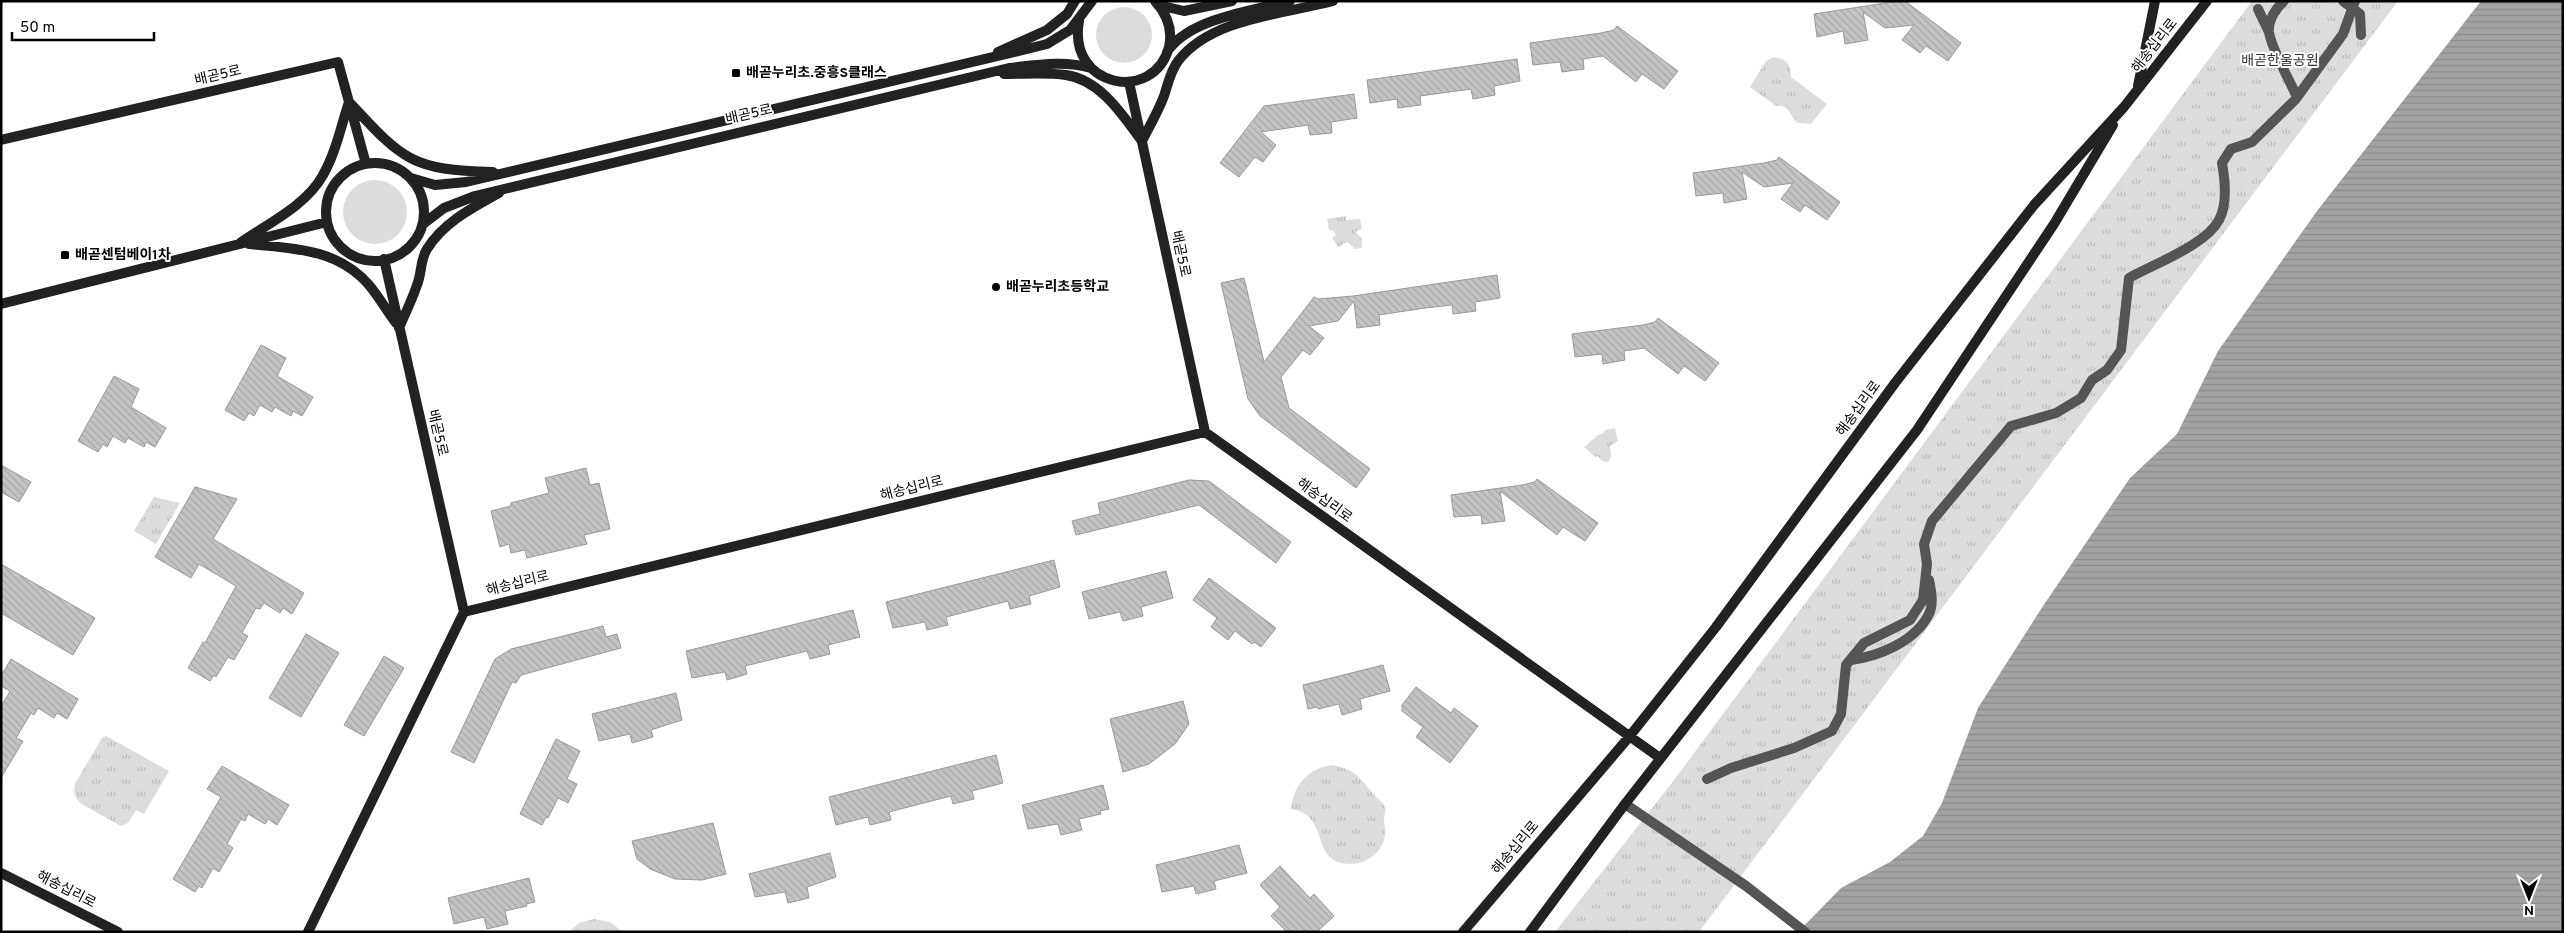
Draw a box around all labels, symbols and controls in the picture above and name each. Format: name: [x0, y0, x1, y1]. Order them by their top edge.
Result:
scale bar: [12, 10, 155, 42]
street label: 해송십리로: [2128, 15, 2182, 77]
text: 50 m: [20, 19, 55, 38]
park label: 배곧한울공원: [2241, 53, 2319, 70]
street label: 배곧5로: [193, 62, 243, 90]
place label: 배곧누리초.중흥S클래스: [746, 65, 887, 82]
marker: 배곧누리초.중흥S클래스: [730, 67, 742, 79]
street label: 배곧5로: [724, 101, 774, 129]
street label: 배곧5로: [1167, 229, 1193, 279]
place label: 배곧센텀베이1차: [75, 247, 171, 264]
marker: 배곧센텀베이1차: [59, 249, 71, 261]
place label: 배곧누리초등학교: [1006, 278, 1109, 296]
marker: 배곧누리초등학교: [990, 281, 1002, 293]
street label: 해송십리로: [1833, 378, 1885, 440]
street label: 배곧5로: [423, 408, 451, 458]
street label: 해송십리로: [879, 473, 945, 505]
street label: 해송십리로: [1293, 475, 1355, 527]
street label: 해송십리로: [485, 568, 551, 600]
street label: 해송십리로: [1489, 818, 1543, 878]
street label: 해송십리로: [33, 868, 99, 912]
north arrow: [2504, 873, 2554, 923]
text: N: [2524, 901, 2534, 918]

